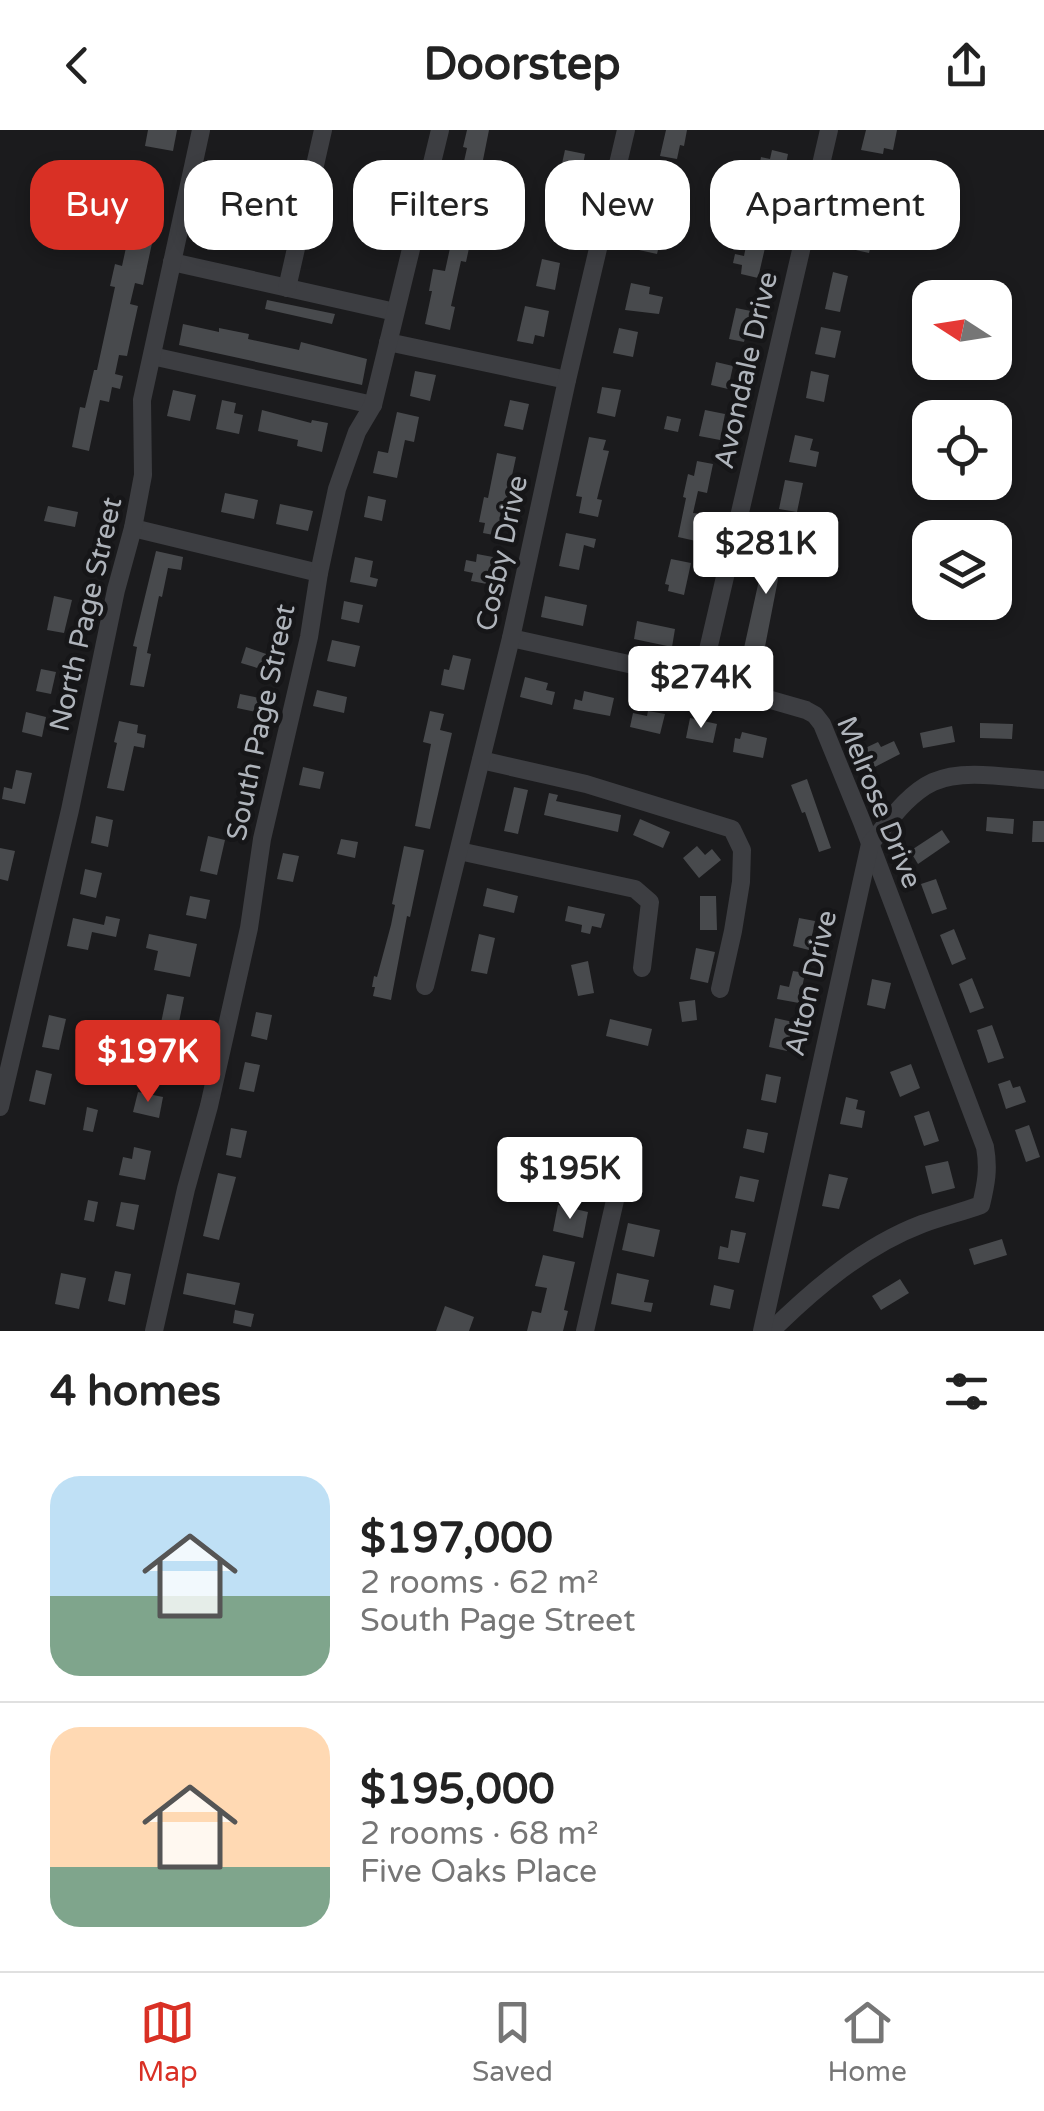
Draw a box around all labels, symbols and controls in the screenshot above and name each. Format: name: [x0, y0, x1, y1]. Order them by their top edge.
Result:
icon: back: [50, 38, 105, 93]
text: Doorstep: [423, 38, 621, 92]
icon: share: [939, 38, 994, 93]
chip: Buy: [30, 160, 164, 250]
chip: Rent: [184, 160, 333, 250]
chip: Filters: [353, 160, 525, 250]
chip: New: [545, 160, 690, 250]
chip: Apartment: [710, 160, 960, 250]
street label: Avondale Drive: [707, 268, 785, 472]
north arrow: [912, 280, 1012, 380]
map controls: [912, 280, 1012, 620]
button: locate: [912, 400, 1012, 500]
street label: Cosby Drive: [469, 472, 535, 634]
street label: North Page Street: [42, 493, 130, 735]
pin: $281K: [696, 512, 836, 597]
button: layers: [912, 520, 1012, 620]
text: $281K: [715, 525, 817, 563]
street label: South Page Street: [219, 601, 303, 844]
pin: $274K: [631, 646, 771, 731]
text: $274K: [650, 659, 752, 697]
street label: Melrose Drive: [829, 711, 929, 893]
street label: Alton Drive: [778, 907, 844, 1059]
pin: $197K: [78, 1020, 218, 1105]
text: $197K: [97, 1033, 199, 1071]
pin: $195K: [500, 1137, 640, 1222]
text: $195K: [519, 1150, 621, 1188]
icon: filters: [939, 1364, 994, 1419]
text: 4 homes: [50, 1366, 221, 1417]
text: $197,000: [360, 1513, 553, 1564]
icon: home: [130, 1516, 250, 1636]
text: 2 rooms · 62 m²: [360, 1564, 599, 1602]
text: South Page Street: [360, 1602, 635, 1640]
text: $195,000: [360, 1764, 555, 1815]
icon: home: [130, 1767, 250, 1887]
text: 2 rooms · 68 m²: [360, 1815, 599, 1853]
text: Five Oaks Place: [360, 1853, 597, 1891]
tab: Map: [137, 1995, 198, 2089]
tab: Saved: [472, 1995, 553, 2089]
tab: Home: [827, 1995, 907, 2089]

